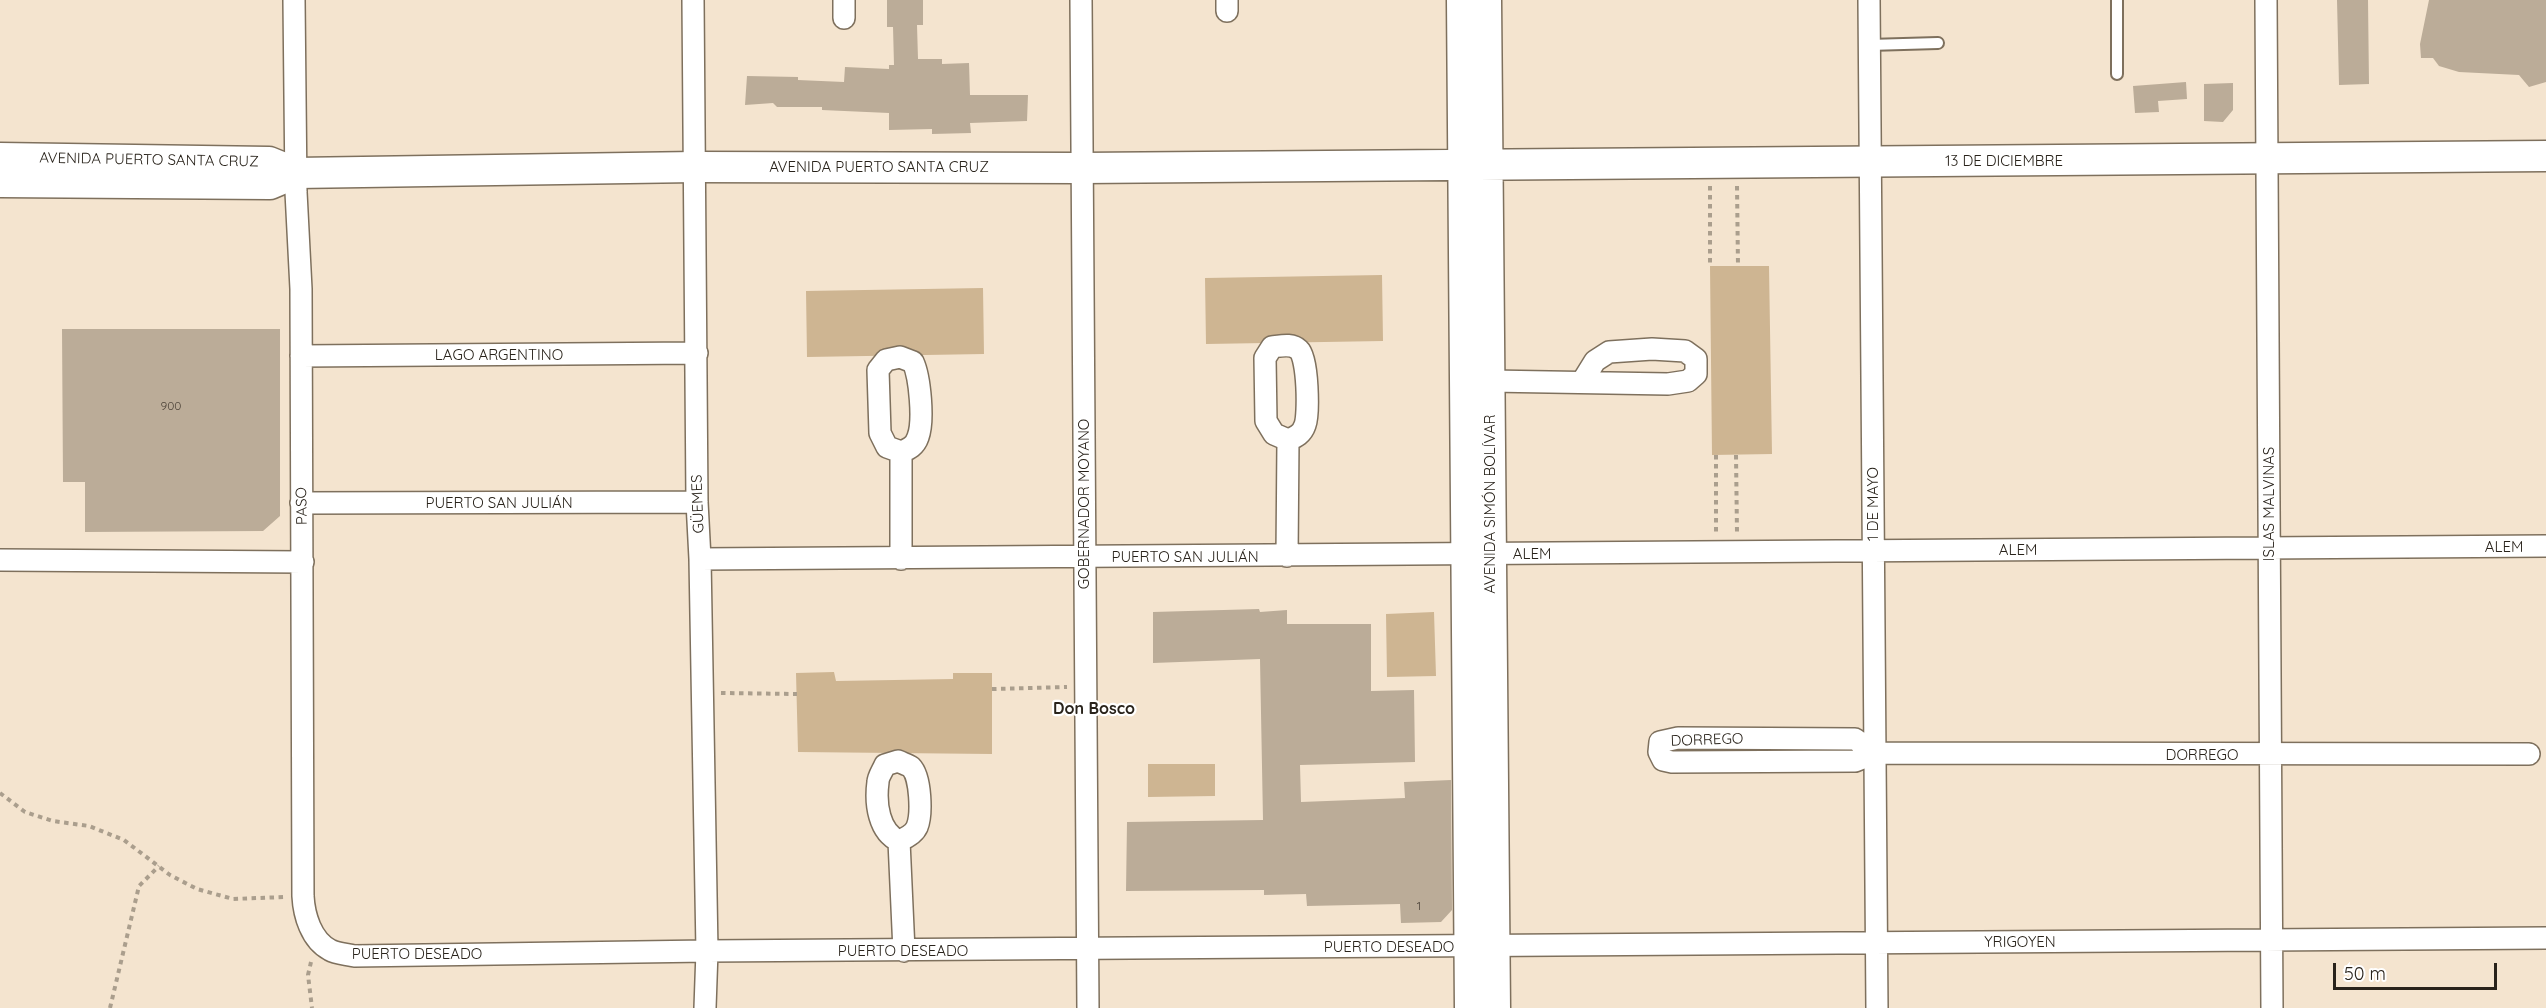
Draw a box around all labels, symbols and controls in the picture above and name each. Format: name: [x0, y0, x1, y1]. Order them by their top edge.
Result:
street label: AVENIDA PUERTO SANTA CRUZ: [39, 149, 259, 171]
street label: 13 DE DICIEMBRE: [1945, 152, 2063, 170]
street label: AVENIDA PUERTO SANTA CRUZ: [769, 158, 989, 176]
street label: LAGO ARGENTINO: [435, 346, 563, 364]
house number: 900: [161, 399, 181, 413]
street label: AVENIDA SIMÓN BOLÍVAR: [1481, 414, 1499, 594]
street label: GOBERNADOR MOYANO: [1075, 419, 1093, 589]
street label: ISLAS MALVINAS: [2260, 447, 2278, 561]
street label: 1 DE MAYO: [1864, 467, 1882, 541]
street label: GÜEMES: [688, 474, 708, 534]
street label: PASO: [293, 487, 311, 525]
street label: PUERTO SAN JULIÁN: [425, 494, 573, 512]
street label: ALEM: [2485, 538, 2523, 556]
street label: ALEM: [1999, 541, 2037, 559]
street label: ALEM: [1513, 545, 1551, 563]
street label: PUERTO SAN JULIÁN: [1111, 548, 1259, 566]
district label: Don Bosco: [1053, 699, 1135, 719]
street label: DORREGO: [1670, 730, 1744, 750]
street label: DORREGO: [2166, 746, 2238, 764]
house number: 1: [1417, 899, 1421, 913]
street label: YRIGOYEN: [1984, 933, 2056, 951]
street label: PUERTO DESEADO: [1324, 938, 1454, 956]
street label: PUERTO DESEADO: [838, 942, 968, 960]
street label: PUERTO DESEADO: [352, 945, 482, 963]
scale bar: [2336, 951, 2500, 989]
text: 50 m: [2344, 962, 2386, 985]

